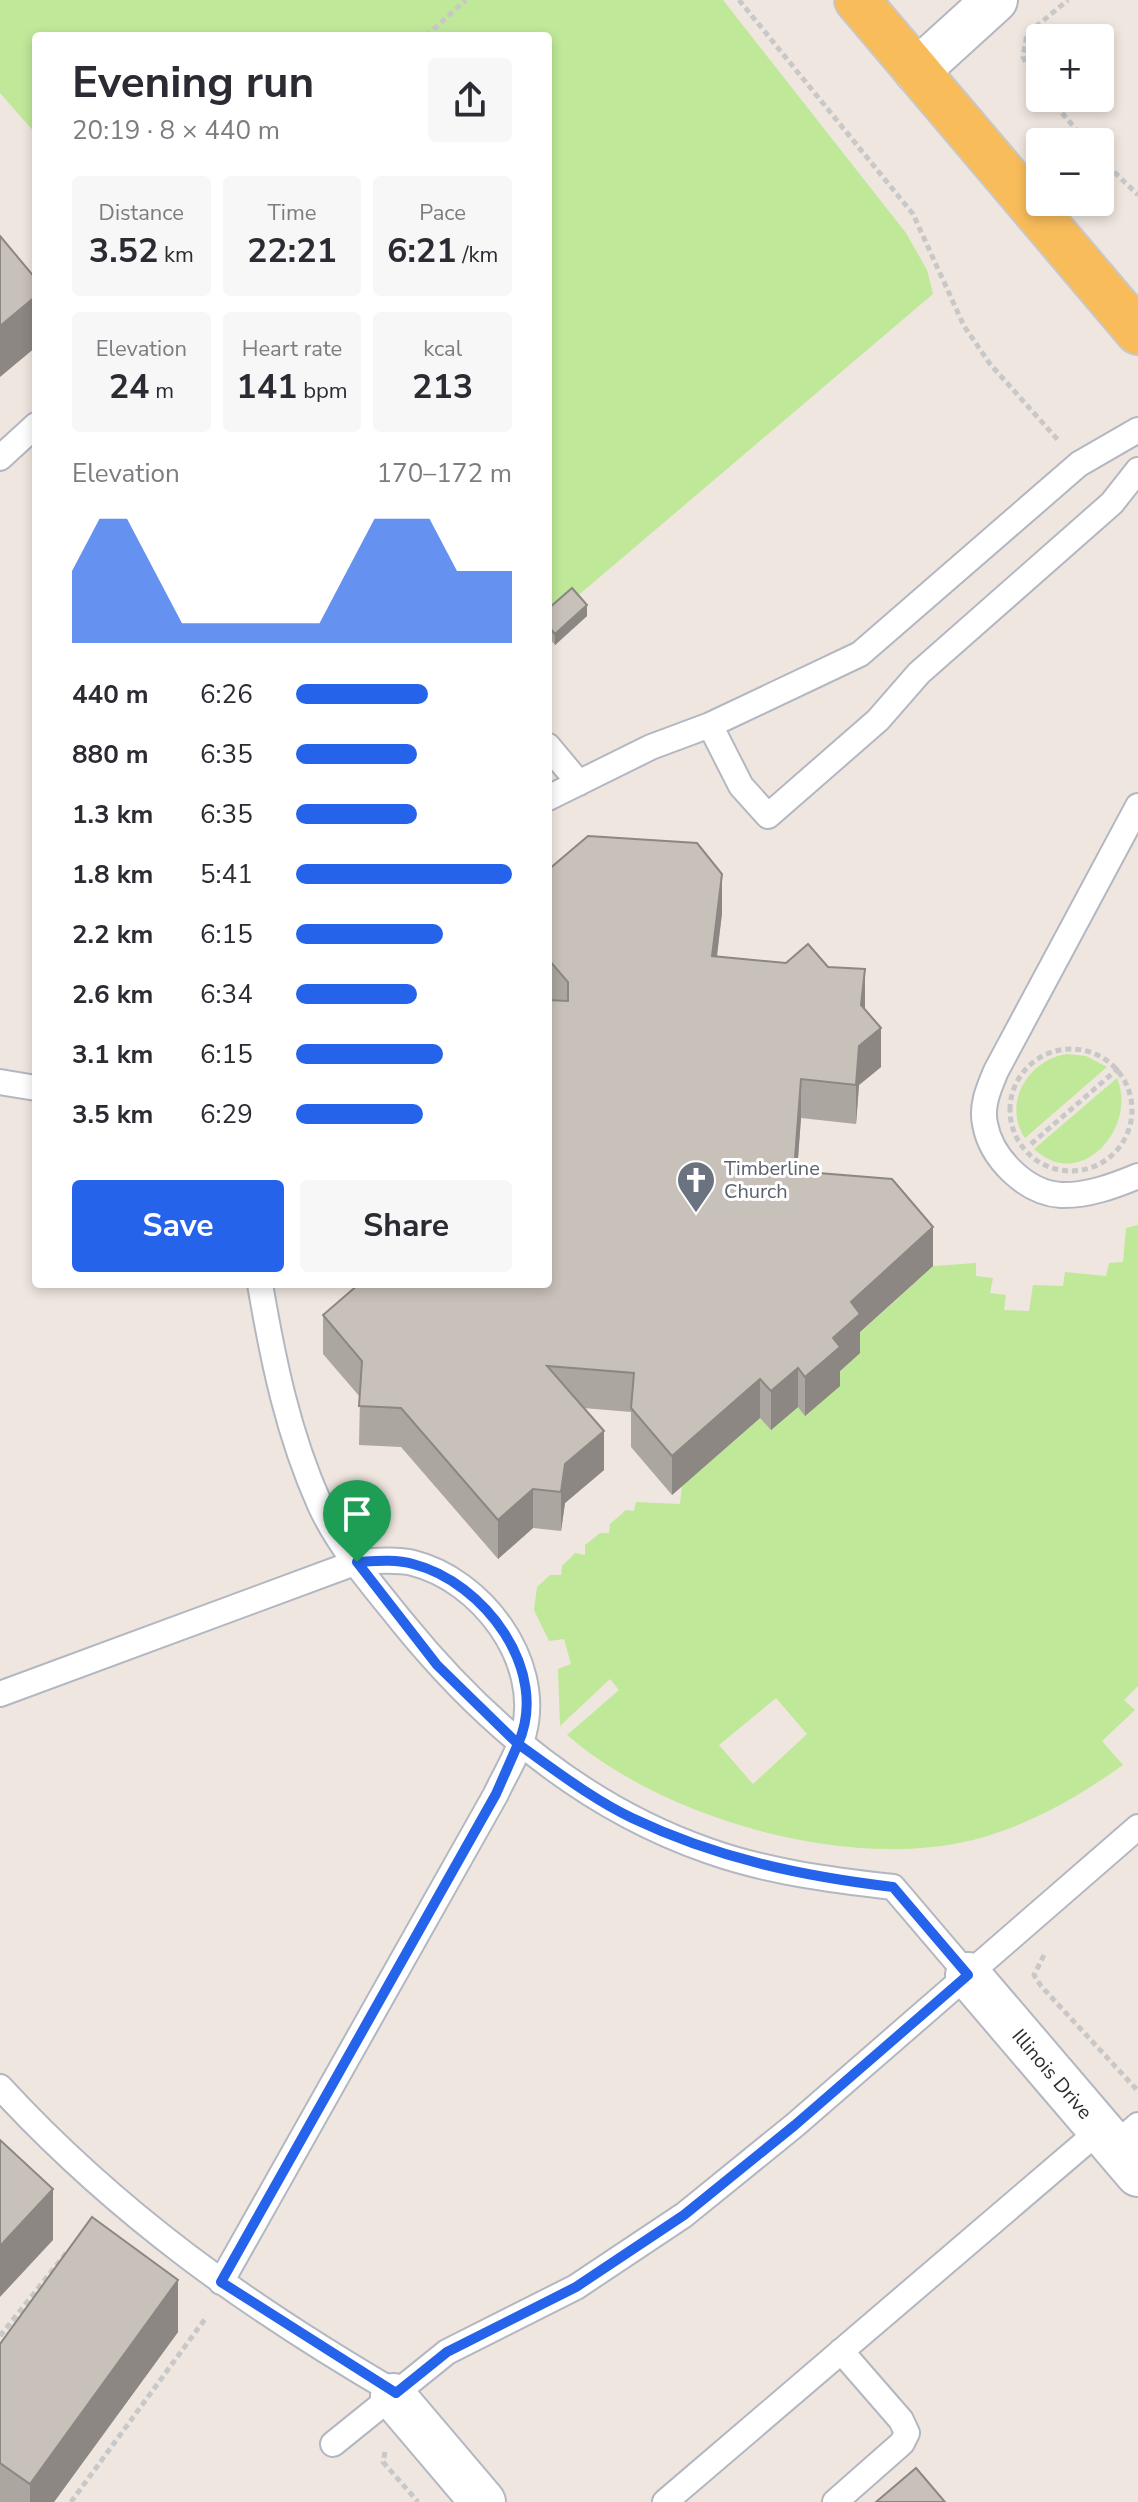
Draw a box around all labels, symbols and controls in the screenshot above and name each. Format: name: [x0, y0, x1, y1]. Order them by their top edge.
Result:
map controls: [1026, 24, 1114, 216]
button: +: [1026, 24, 1114, 112]
text: Evening run: [72, 53, 314, 113]
button: share: [428, 58, 512, 142]
text: 20:19 · 8 × 440 m: [72, 113, 280, 148]
button: −: [1026, 128, 1114, 216]
text: Distance: [99, 198, 184, 228]
text: Time: [268, 198, 316, 228]
text: Pace: [419, 198, 466, 228]
text: 3.52: [89, 228, 158, 274]
text: 22:21: [247, 228, 337, 274]
text: 6:21: [387, 228, 457, 274]
text: km: [158, 240, 194, 270]
text: /km: [457, 240, 498, 270]
text: Elevation: [96, 334, 187, 364]
text: Heart rate: [242, 334, 342, 364]
text: kcal: [423, 334, 462, 364]
text: 24: [109, 364, 149, 410]
text: 141: [236, 364, 298, 410]
text: 213: [412, 364, 473, 410]
text: m: [149, 376, 174, 406]
text: bpm: [298, 376, 348, 406]
text: Elevation: [72, 456, 180, 491]
text: 170–172 m: [376, 456, 512, 491]
text: 440 m: [72, 677, 149, 712]
text: 6:26: [200, 677, 253, 712]
text: 880 m: [72, 737, 149, 772]
text: 6:35: [200, 737, 253, 772]
text: 1.3 km: [72, 797, 153, 832]
text: 6:35: [200, 797, 253, 832]
text: 1.8 km: [72, 857, 153, 892]
text: 5:41: [200, 857, 253, 892]
text: 2.2 km: [72, 917, 153, 952]
text: 6:15: [200, 917, 253, 952]
text: 2.6 km: [72, 977, 153, 1012]
text: 6:34: [200, 977, 253, 1012]
text: 3.1 km: [72, 1037, 153, 1072]
text: 6:15: [200, 1037, 253, 1072]
text: 3.5 km: [72, 1097, 153, 1132]
text: 6:29: [200, 1097, 253, 1132]
place label: Timberline Church: [724, 1155, 820, 1205]
church icon: Timberline Church: [675, 1159, 717, 1214]
button: Save: [72, 1180, 284, 1272]
button: Share: [300, 1180, 512, 1272]
pin: [323, 1480, 391, 1562]
icon: arrive: [335, 1492, 379, 1536]
street label: Illinois Drive: [1006, 2023, 1098, 2125]

